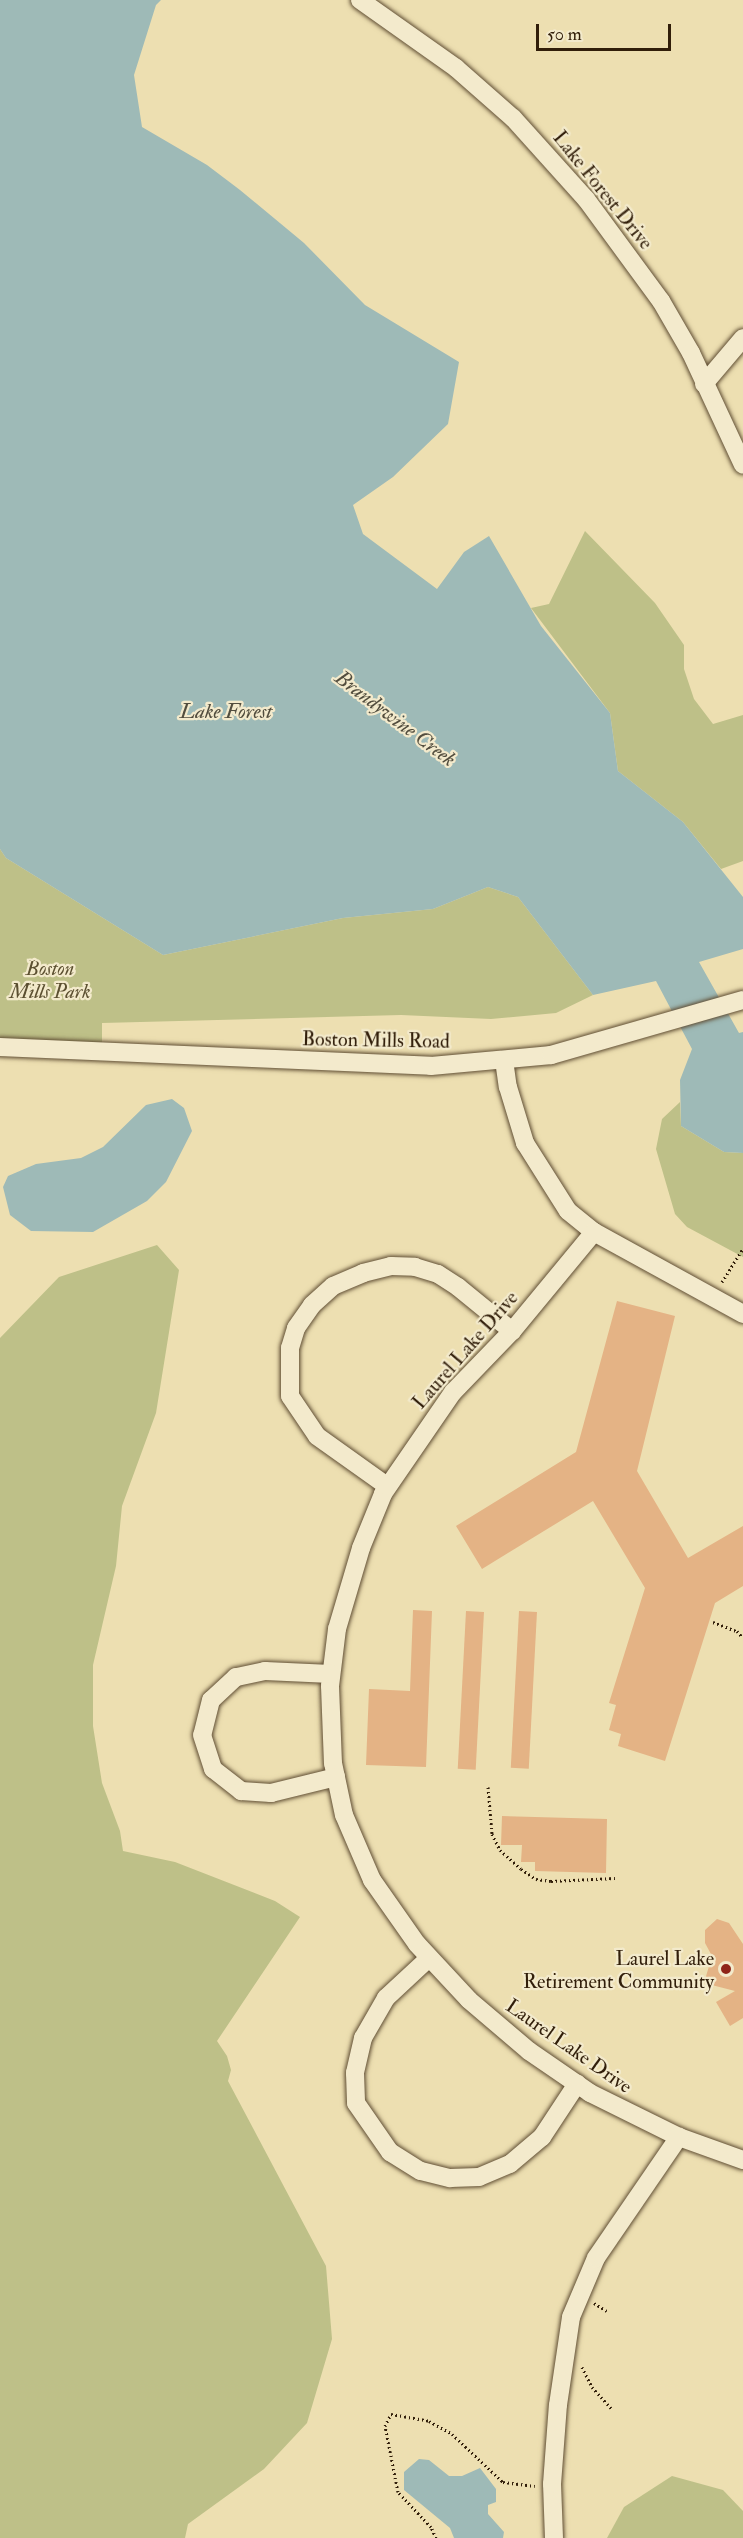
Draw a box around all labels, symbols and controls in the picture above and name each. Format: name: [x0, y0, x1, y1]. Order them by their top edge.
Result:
scale bar: [539, 12, 674, 50]
text: 50 m: [547, 23, 582, 46]
street label: Lake Forest Drive: [548, 126, 658, 254]
water label: Brandywine Creek: [330, 665, 460, 773]
water label: Lake Forest: [180, 699, 272, 725]
park label: Boston Mills Park: [10, 956, 90, 1003]
street label: Boston Mills Road: [302, 1027, 450, 1053]
street label: Laurel Lake Drive: [407, 1286, 523, 1414]
place label: Laurel Lake Retirement Community: [523, 1946, 714, 1993]
marker: Laurel Lake Retirement Community: [719, 1962, 733, 1976]
street label: Laurel Lake Drive: [501, 1994, 637, 2098]

